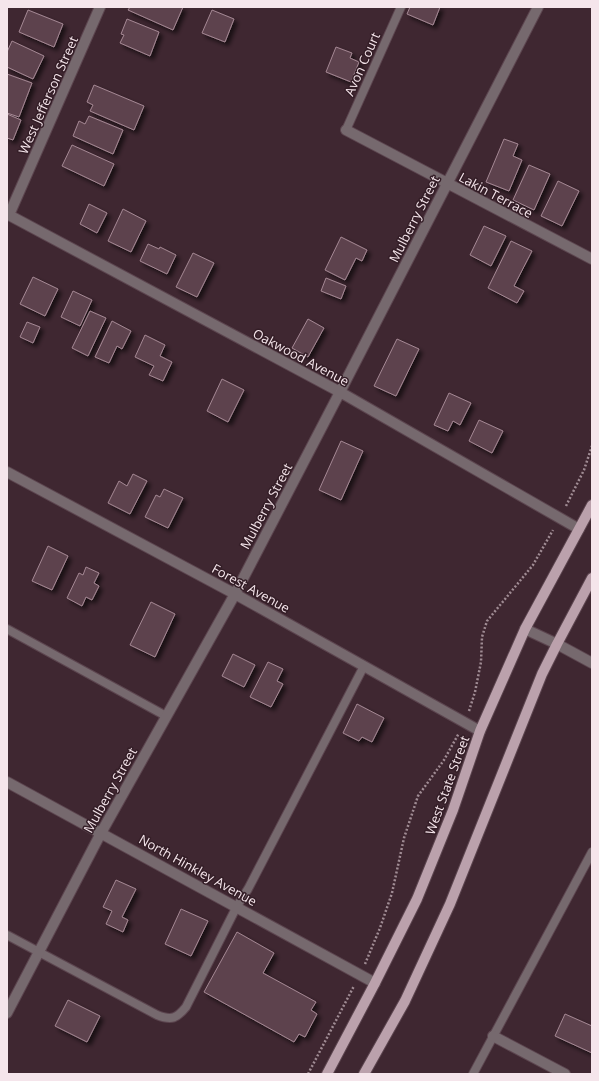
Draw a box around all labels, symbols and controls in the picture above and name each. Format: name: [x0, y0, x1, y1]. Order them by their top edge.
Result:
street label: Avon Court: [340, 29, 384, 99]
street label: West Jefferson Street: [14, 33, 82, 157]
street label: Lakin Terrace: [456, 168, 536, 222]
street label: Mulberry Street: [384, 172, 444, 265]
street label: Oakwood Avenue: [250, 324, 352, 390]
street label: Mulberry Street: [236, 460, 296, 552]
street label: Forest Avenue: [209, 559, 293, 617]
street label: West State Street: [421, 733, 473, 837]
street label: Mulberry Street: [79, 744, 141, 836]
street label: North Hinkley Avenue: [136, 830, 260, 910]

